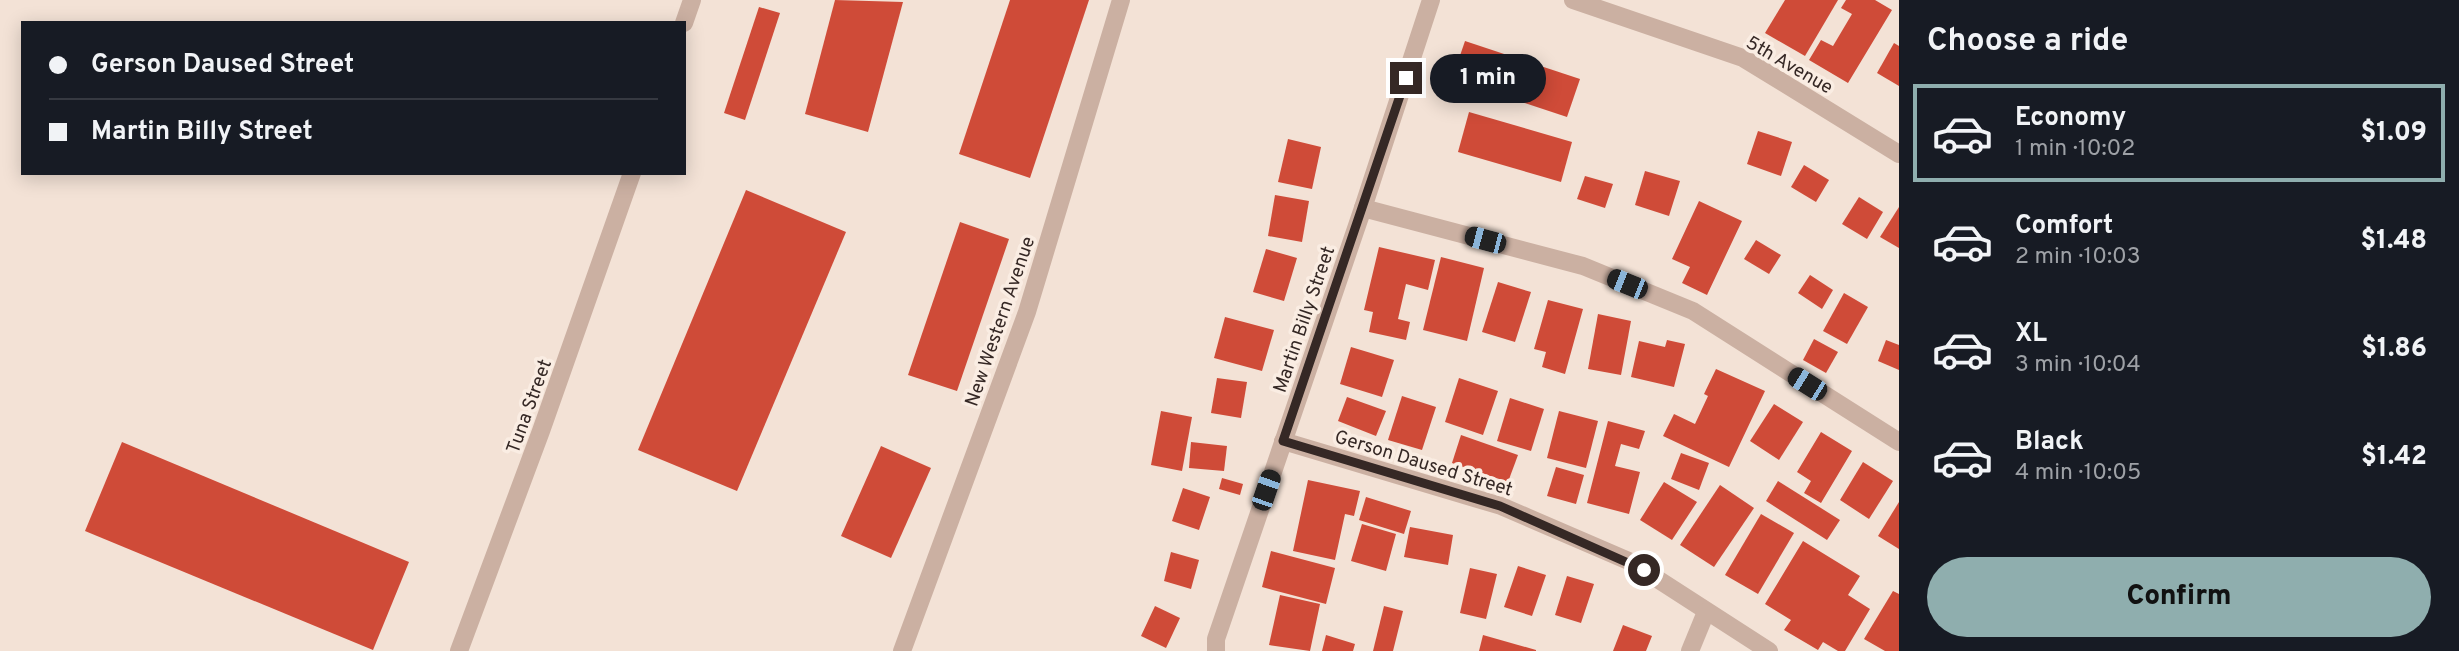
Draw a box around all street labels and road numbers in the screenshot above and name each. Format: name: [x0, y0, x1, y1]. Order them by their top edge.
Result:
street label: 5th Avenue: [1741, 31, 1837, 100]
street label: New Western Avenue: [961, 234, 1041, 410]
street label: Martin Billy Street: [1269, 243, 1341, 396]
street label: Tuna Street: [502, 356, 558, 457]
street label: Gerson Daused Street: [1331, 425, 1515, 502]

